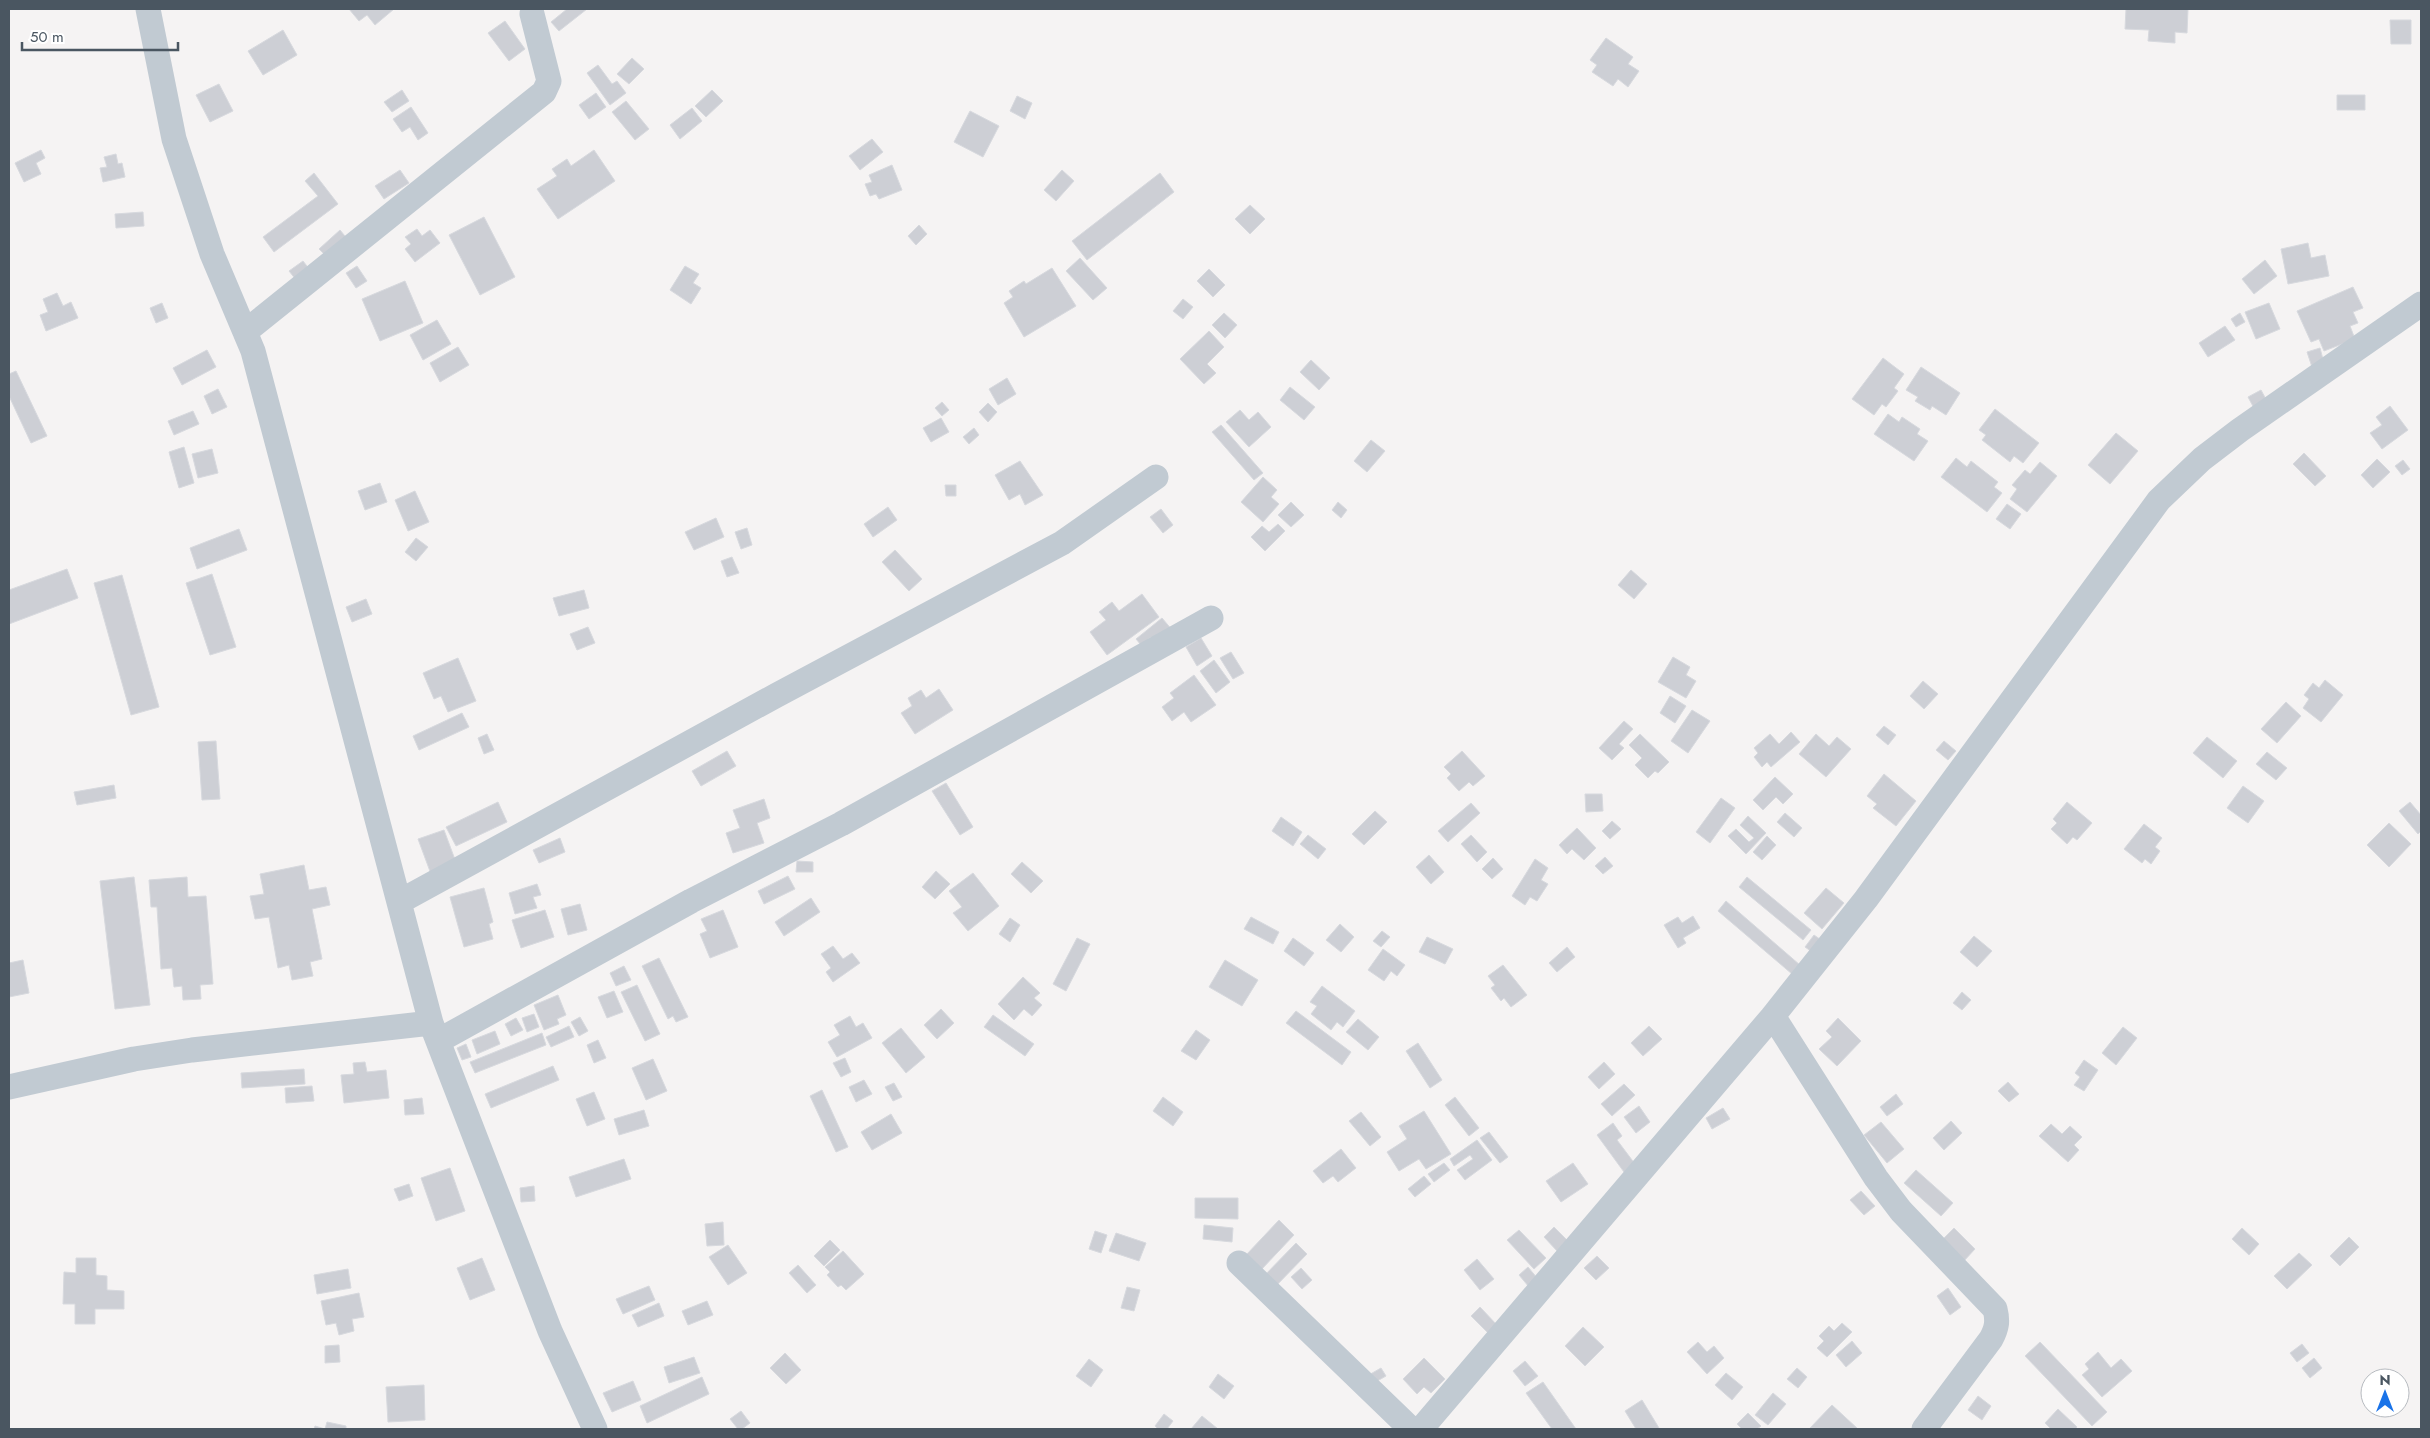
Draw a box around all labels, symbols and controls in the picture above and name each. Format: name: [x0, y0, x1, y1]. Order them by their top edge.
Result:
scale bar: [22, 20, 179, 52]
text: 50 m: [30, 26, 64, 48]
north arrow: [2360, 1368, 2410, 1418]
text: N: [2379, 1370, 2391, 1390]

